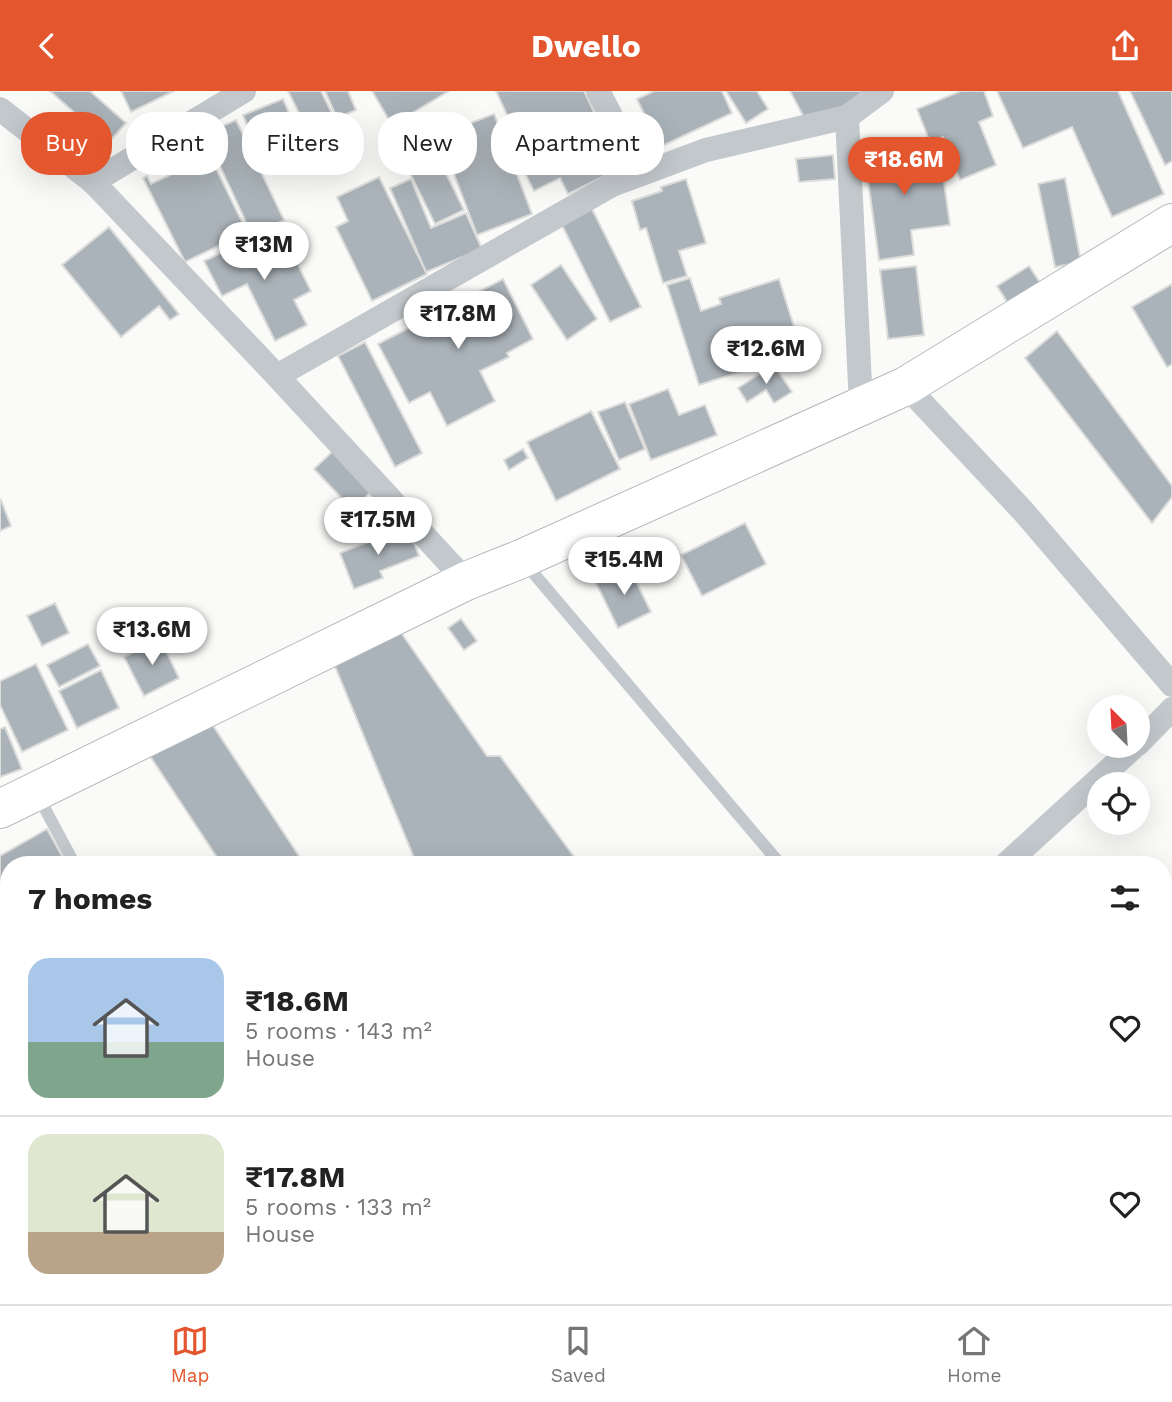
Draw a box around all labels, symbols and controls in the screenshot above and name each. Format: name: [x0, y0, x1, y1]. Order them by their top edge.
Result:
icon: back: [28, 27, 66, 65]
text: Dwello: [531, 27, 641, 65]
icon: share: [1106, 27, 1144, 65]
chip: Buy: [21, 112, 112, 175]
chip: Rent: [126, 112, 228, 175]
chip: Filters: [242, 112, 364, 175]
chip: New: [378, 112, 477, 175]
chip: Apartment: [491, 112, 664, 175]
pin: ₹18.6M: [847, 137, 961, 197]
text: ₹18.6M: [864, 146, 944, 173]
pin: ₹13M: [223, 223, 305, 282]
text: ₹13M: [235, 231, 293, 258]
pin: ₹17.8M: [401, 292, 515, 351]
text: ₹17.8M: [420, 300, 497, 327]
pin: ₹12.6M: [709, 327, 823, 386]
text: ₹12.6M: [726, 335, 806, 362]
pin: ₹17.5M: [321, 497, 435, 557]
text: ₹17.5M: [340, 506, 416, 533]
pin: ₹15.4M: [567, 538, 681, 597]
text: ₹15.4M: [584, 546, 664, 573]
pin: ₹13.6M: [95, 607, 209, 667]
text: ₹13.6M: [112, 616, 192, 643]
north arrow: [1087, 695, 1150, 758]
map controls: [1087, 695, 1150, 835]
button: locate: [1087, 772, 1150, 835]
icon: filters: [1106, 879, 1144, 917]
text: 7 homes: [28, 881, 152, 916]
text: ₹18.6M: [245, 983, 349, 1018]
icon: home: [84, 986, 168, 1070]
icon: heart: [1106, 1009, 1144, 1047]
text: 5 rooms · 143 m²: [245, 1018, 432, 1045]
text: House: [245, 1045, 315, 1072]
text: ₹17.8M: [245, 1159, 345, 1194]
icon: home: [84, 1162, 168, 1246]
icon: heart: [1106, 1185, 1144, 1223]
text: 5 rooms · 133 m²: [245, 1194, 431, 1221]
text: House: [245, 1221, 315, 1248]
tab: Map: [171, 1322, 209, 1387]
tab: Saved: [551, 1322, 606, 1387]
tab: Home: [947, 1322, 1001, 1387]

